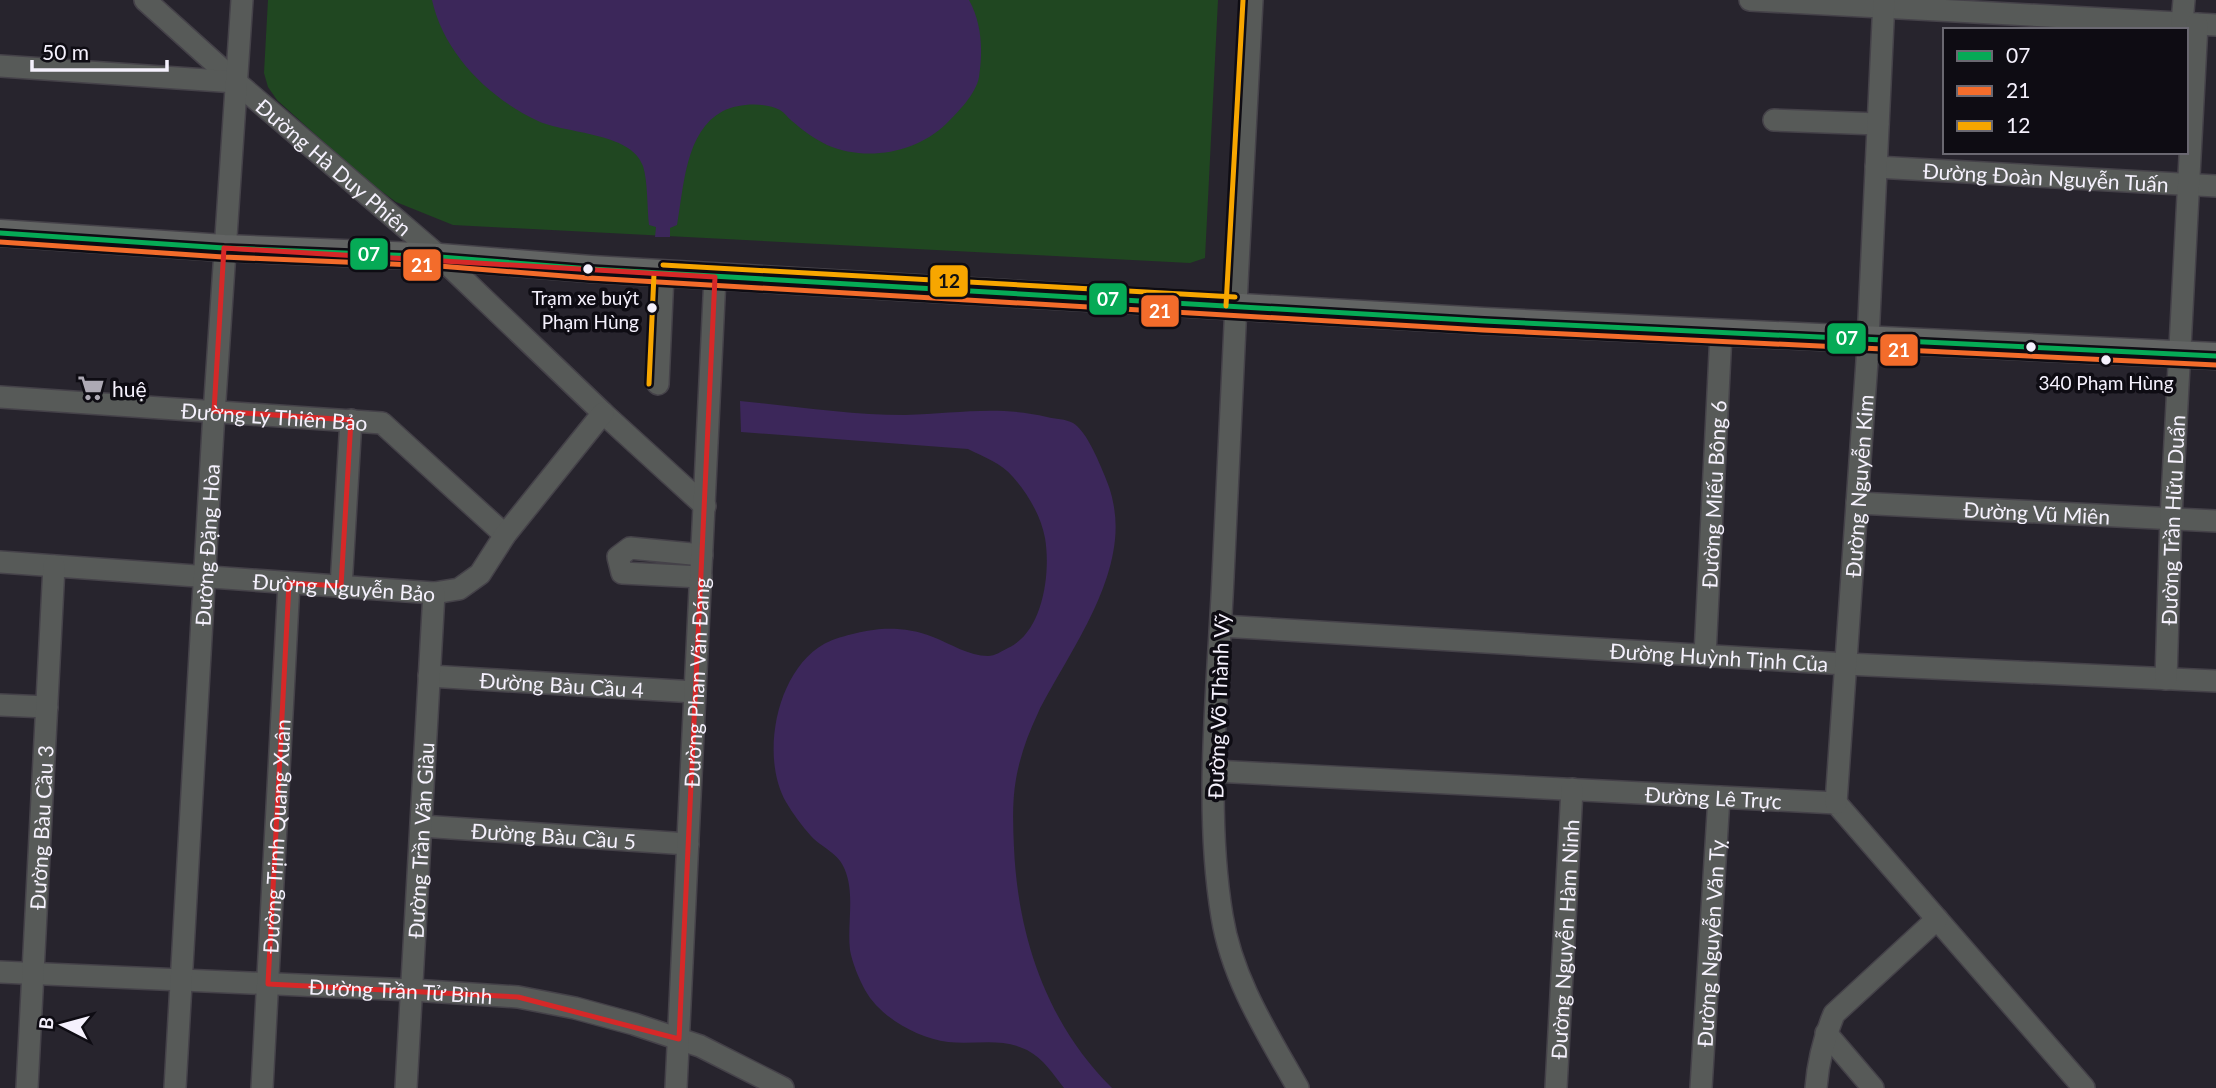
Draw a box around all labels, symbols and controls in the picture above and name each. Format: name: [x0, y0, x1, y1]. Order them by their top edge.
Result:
scale bar: [32, 28, 166, 72]
legend: [1943, 28, 2188, 154]
text: 50 m: [42, 39, 89, 64]
text: 07: [2006, 42, 2030, 67]
text: 21: [2006, 77, 2030, 102]
street label: Đường Hà Duy Phiên: [251, 93, 417, 240]
text: 12: [2006, 112, 2030, 137]
street label: Đường Đoàn Nguyễn Tuấn: [1922, 157, 2169, 196]
line badge: 07: [349, 237, 389, 271]
text: 07: [358, 242, 380, 265]
line badge: 21: [402, 248, 442, 282]
text: 21: [411, 253, 433, 276]
unlabelled marker: [581, 262, 595, 276]
line badge: 12: [929, 264, 969, 298]
text: 12: [938, 269, 960, 292]
line badge: 07: [1088, 282, 1128, 316]
place label: Trạm xe buýt Phạm Hùng: [531, 286, 639, 333]
text: 07: [1097, 287, 1119, 310]
line badge: 21: [1140, 294, 1180, 328]
text: 21: [1149, 299, 1171, 322]
marker: Trạm xe buýt Phạm Hùng: [645, 301, 659, 315]
line badge: 07: [1826, 322, 1867, 355]
text: 07: [1836, 326, 1858, 349]
line badge: 21: [1879, 333, 1919, 367]
text: 21: [1888, 338, 1910, 361]
unlabelled marker: [2024, 340, 2038, 354]
marker: 340 Phạm Hùng: [2099, 353, 2113, 367]
place label: 340 Phạm Hùng: [2038, 371, 2174, 394]
supermarket icon: huệ: [76, 373, 106, 403]
place label: huệ: [112, 376, 147, 401]
street label: Đường Nguyễn Kim: [1839, 393, 1877, 578]
street label: Đường Lý Thiên Bảo: [180, 397, 369, 434]
street label: Đường Miếu Bông 6: [1696, 400, 1730, 589]
street label: Đường Trần Hữu Duẩn: [2155, 414, 2189, 626]
street label: Đường Đặng Hòa: [189, 463, 223, 627]
street label: Đường Vũ Miên: [1963, 496, 2111, 528]
street label: Đường Nguyễn Bảo: [252, 568, 436, 606]
street label: Đường Phan Văn Đáng: [678, 577, 713, 788]
street label: Đường Võ Thành Vỹ: [1202, 613, 1234, 799]
street label: Đường Huỳnh Tịnh Của: [1609, 637, 1829, 675]
street label: Đường Bàu Cầu 4: [479, 667, 645, 701]
street label: Đường Trịnh Quang Xuân: [257, 718, 294, 954]
street label: Đường Trần Văn Giàu: [402, 741, 438, 939]
street label: Đường Bàu Cầu 3: [24, 744, 57, 910]
street label: Đường Lê Trực: [1644, 781, 1782, 813]
street label: Đường Bàu Cầu 5: [471, 817, 637, 853]
street label: Đường Nguyễn Hàm Ninh: [1545, 819, 1583, 1060]
street label: Đường Nguyễn Văn Tỵ: [1691, 839, 1729, 1048]
street label: Đường Trần Tử Bình: [308, 973, 493, 1008]
north arrow: [28, 990, 98, 1060]
text: B: [34, 1016, 58, 1031]

